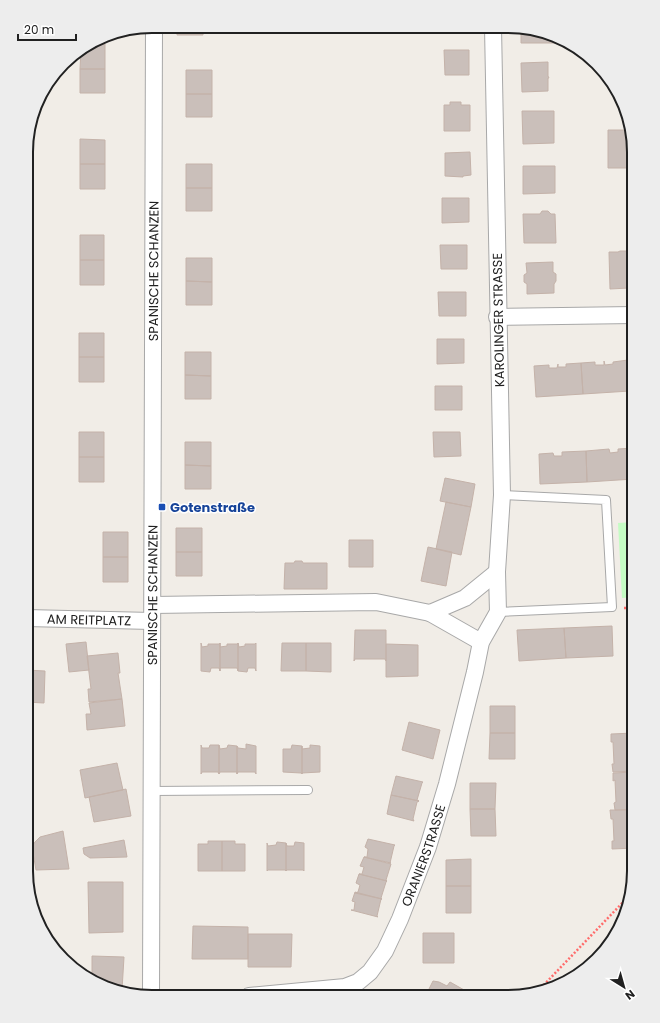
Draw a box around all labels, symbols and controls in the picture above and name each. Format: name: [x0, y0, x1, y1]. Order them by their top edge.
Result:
scale bar: [18, 16, 76, 42]
text: 20 m: [24, 21, 54, 38]
street label: SPANISCHE SCHANZEN: [144, 201, 163, 341]
street label: KAROLINGER STRASSE: [488, 253, 509, 387]
place label: Gotenstraße: [170, 498, 255, 517]
marker: Gotenstraße: [157, 502, 167, 512]
street label: SPANISCHE SCHANZEN: [143, 525, 162, 665]
street label: AM REITPLATZ: [47, 609, 131, 631]
street label: ORANIERSTRASSE: [397, 802, 450, 909]
north arrow: [604, 967, 644, 1007]
text: N: [622, 986, 638, 1004]

